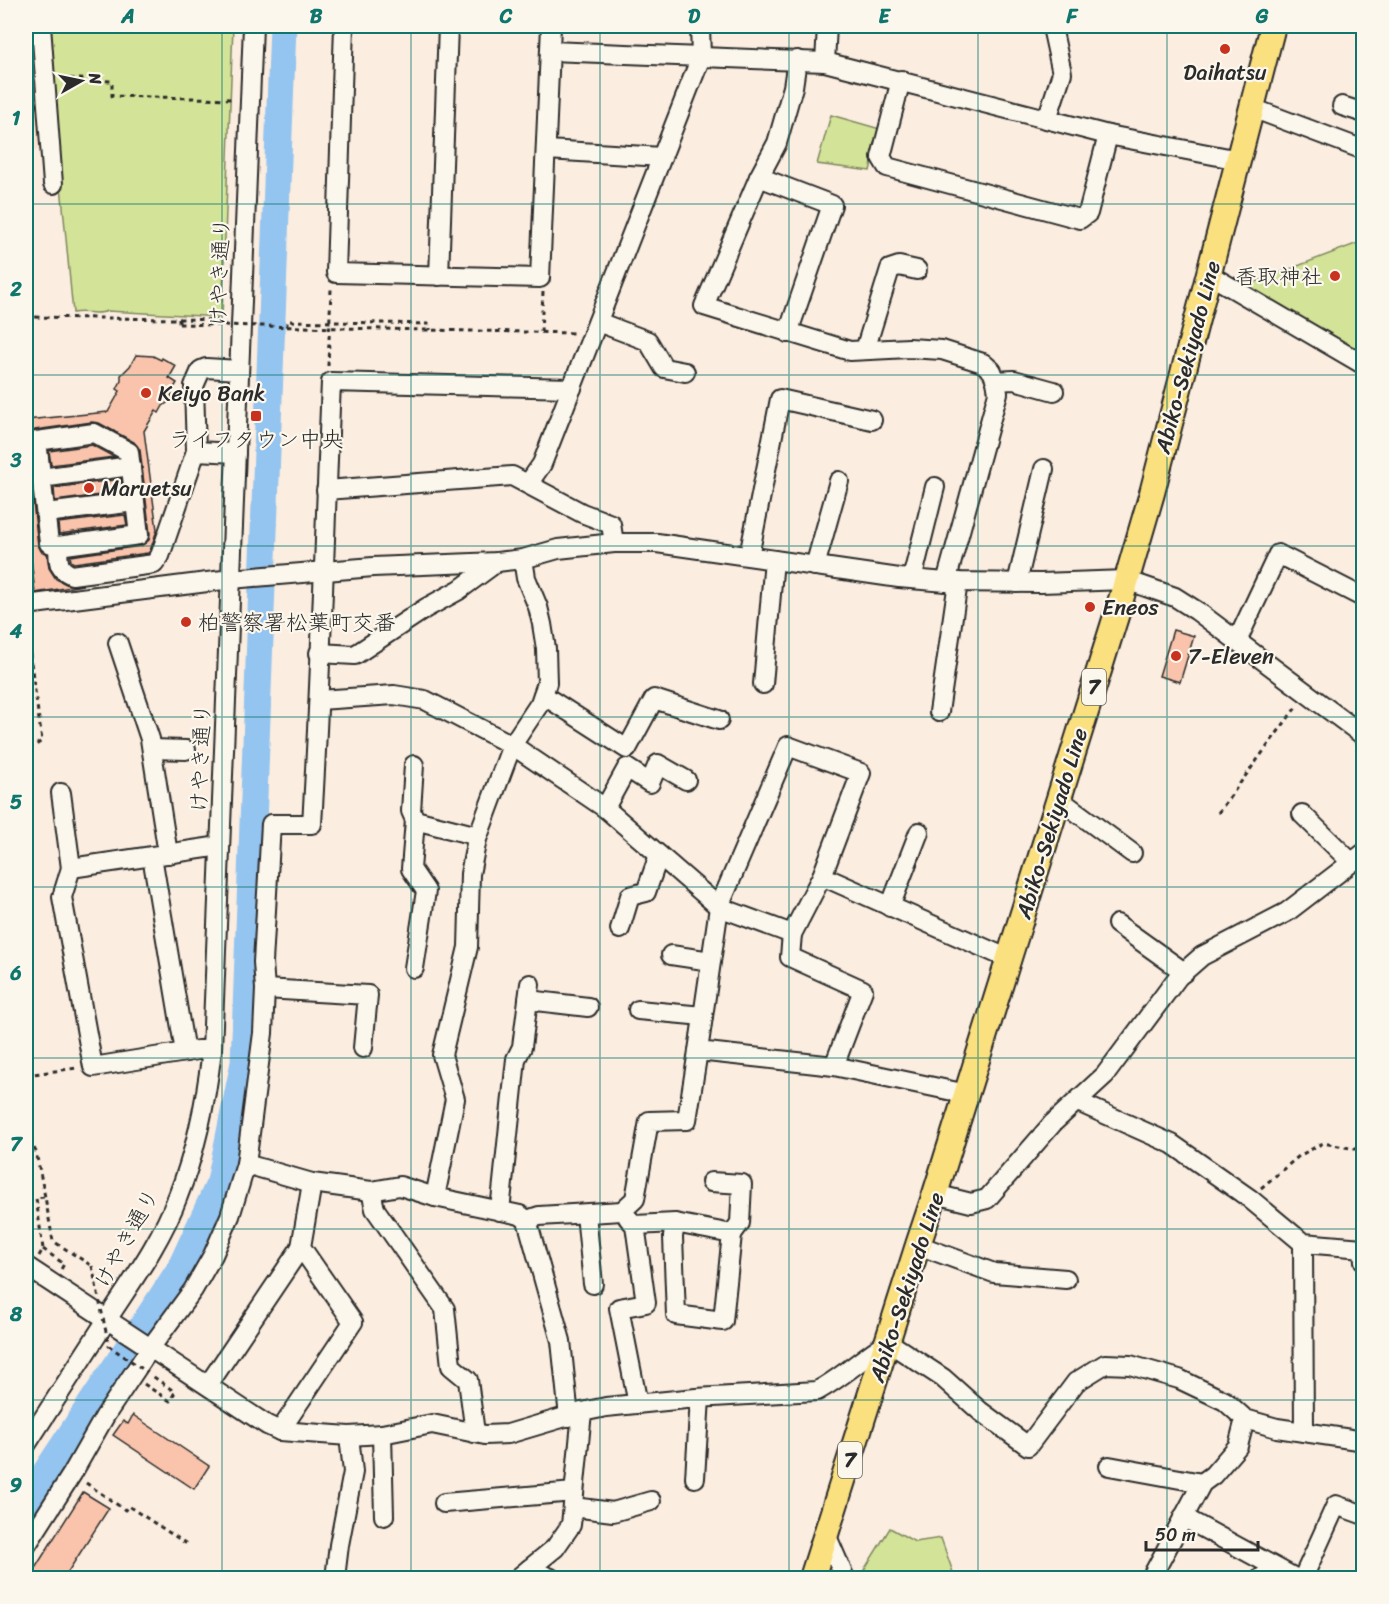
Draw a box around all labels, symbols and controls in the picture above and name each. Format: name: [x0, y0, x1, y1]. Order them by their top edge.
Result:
text: A: [120, 0, 135, 34]
text: B: [310, 0, 323, 34]
text: C: [499, 0, 513, 34]
text: D: [688, 0, 701, 34]
text: E: [878, 0, 891, 34]
text: F: [1066, 0, 1079, 34]
text: G: [1255, 0, 1269, 34]
marker: Daihatsu: [1218, 42, 1232, 56]
north arrow: [51, 51, 111, 111]
place label: Daihatsu: [1183, 53, 1267, 92]
text: N: [80, 70, 111, 87]
text: 1: [12, 101, 21, 136]
street label: けやき通り: [198, 216, 241, 328]
street label: Abiko-Sekiyado Line: [1143, 256, 1232, 459]
place label: 香取神社: [1235, 257, 1323, 296]
marker: 香取神社: [1328, 269, 1342, 283]
text: 2: [9, 272, 22, 307]
place label: Keiyo Bank: [158, 374, 265, 413]
marker: Keiyo Bank: [139, 386, 153, 400]
marker: ライフタウン中央: [249, 409, 263, 423]
place label: ライフタウン中央: [169, 420, 343, 459]
text: 3: [10, 443, 22, 478]
place label: Maruetsu: [101, 469, 192, 508]
marker: Maruetsu: [82, 481, 96, 495]
place label: Eneos: [1102, 588, 1160, 627]
marker: Eneos: [1083, 600, 1097, 614]
place label: 柏警察署松葉町交番: [198, 603, 396, 642]
text: 4: [9, 614, 23, 649]
marker: 柏警察署松葉町交番: [179, 615, 193, 629]
place label: 7-Eleven: [1188, 637, 1274, 676]
marker: 7-Eleven: [1169, 649, 1183, 663]
road number: 7: [1082, 669, 1106, 705]
street label: けやき通り: [179, 702, 222, 814]
street label: Abiko-Sekiyado Line: [1004, 723, 1099, 924]
text: 5: [10, 785, 22, 820]
text: 6: [9, 956, 22, 991]
text: 7: [10, 1127, 23, 1162]
street label: けやき通り: [83, 1181, 170, 1296]
street label: Abiko-Sekiyado Line: [857, 1187, 956, 1388]
text: 8: [9, 1297, 23, 1332]
road number: 7: [838, 1442, 862, 1478]
text: 9: [10, 1468, 22, 1503]
scale bar: [1146, 1514, 1258, 1552]
text: 50 m: [1155, 1519, 1196, 1551]

